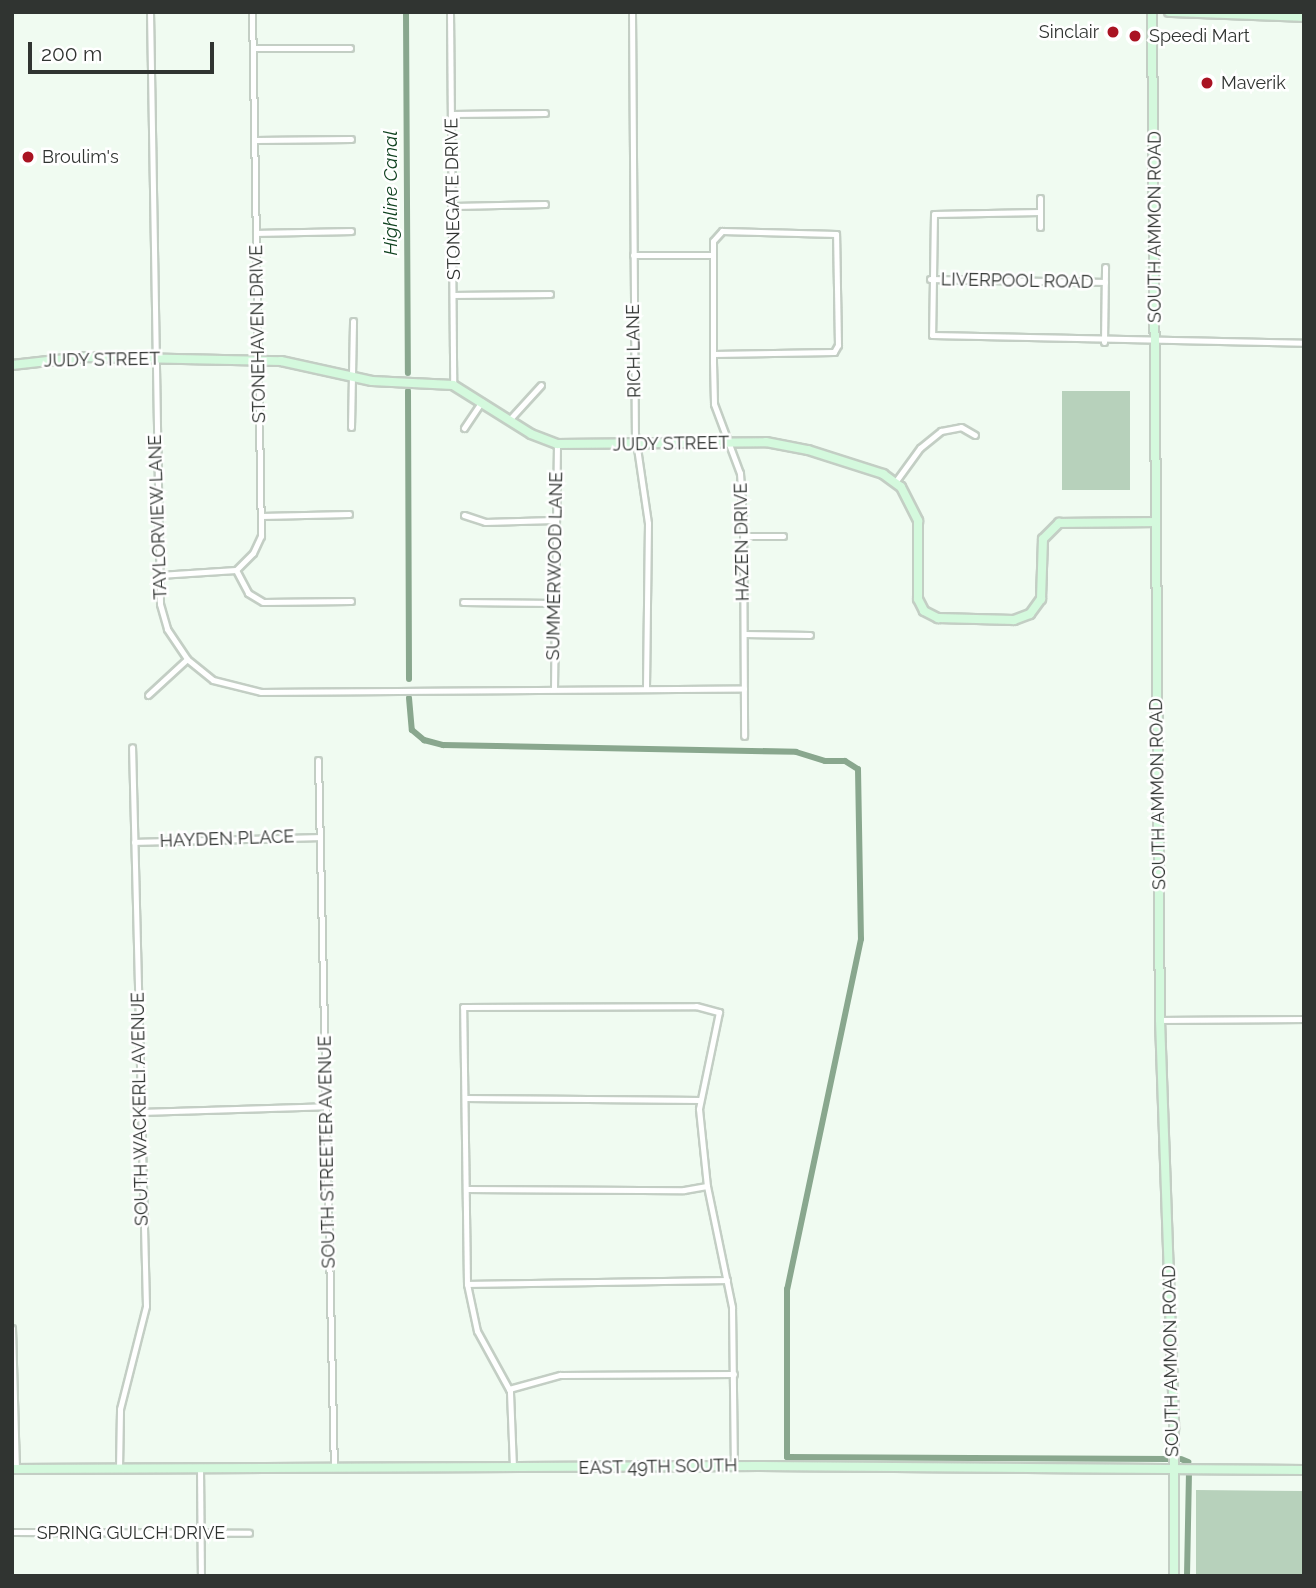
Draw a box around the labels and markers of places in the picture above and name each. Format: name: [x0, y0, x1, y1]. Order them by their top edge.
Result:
place label: Sinclair: [1039, 21, 1099, 43]
marker: Sinclair: [1105, 24, 1121, 40]
place label: Speedi Mart: [1149, 25, 1250, 47]
marker: Speedi Mart: [1127, 28, 1143, 44]
place label: Maverik: [1221, 72, 1286, 94]
marker: Maverik: [1199, 75, 1215, 91]
place label: Broulim's: [42, 146, 119, 168]
marker: Broulim's: [20, 149, 36, 165]

